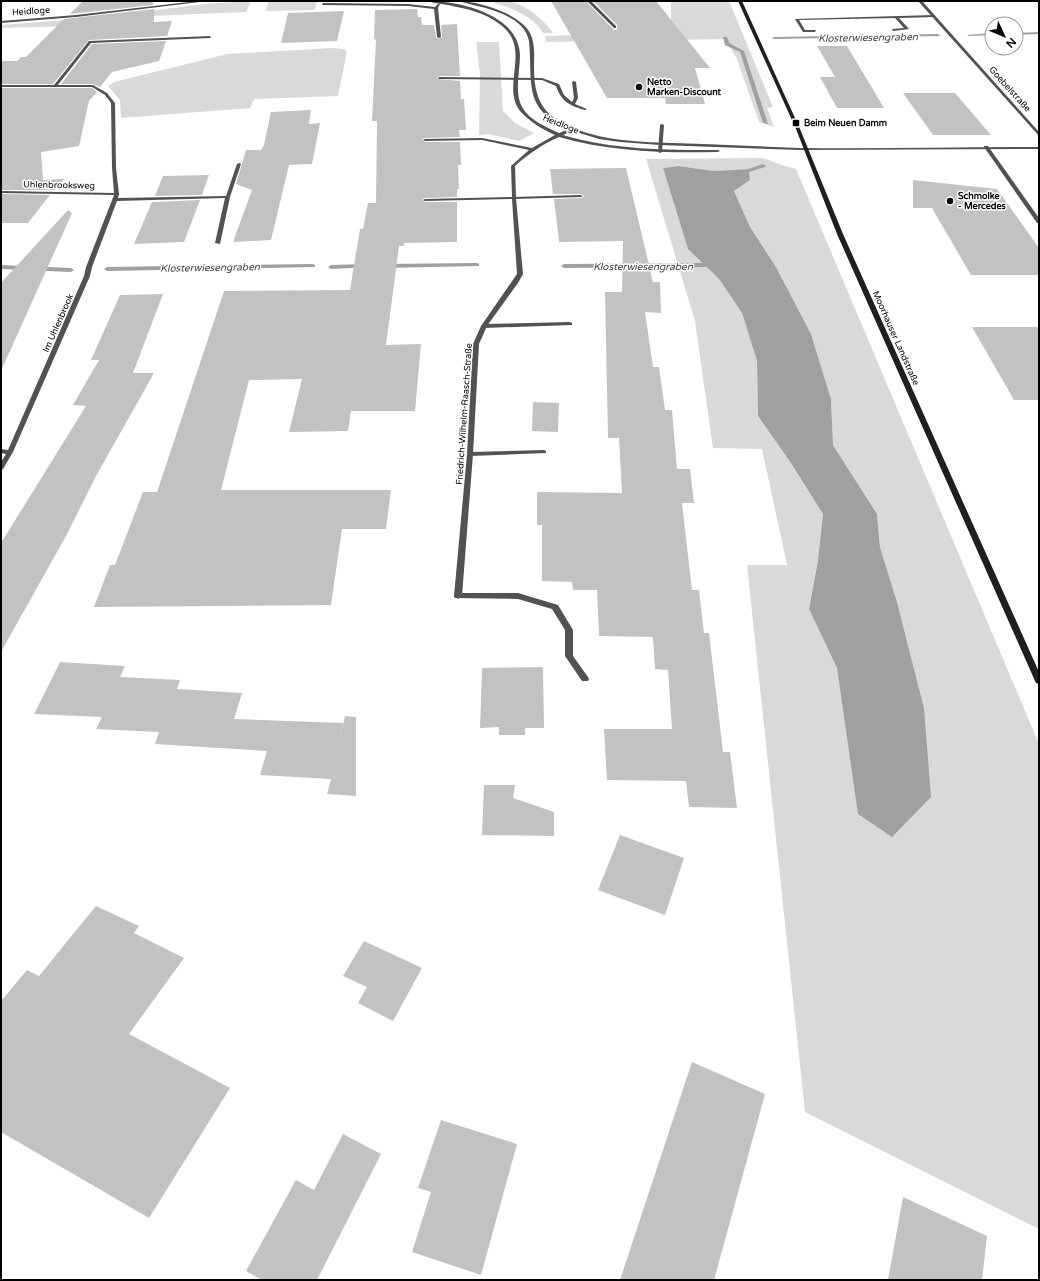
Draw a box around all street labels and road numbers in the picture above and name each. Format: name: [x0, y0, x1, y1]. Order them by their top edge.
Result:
street label: Heidloge: [12, 5, 50, 18]
street label: Goebelstraße: [986, 64, 1033, 114]
street label: Heidloge: [541, 112, 581, 137]
street label: Uhlenbrooksweg: [23, 179, 95, 192]
street label: Moorhauser Landstraße: [870, 289, 921, 387]
street label: Im Uhlenbrook: [41, 292, 76, 354]
street label: Friedrich-Wilhelm-Raasch-Straße: [454, 343, 475, 485]

